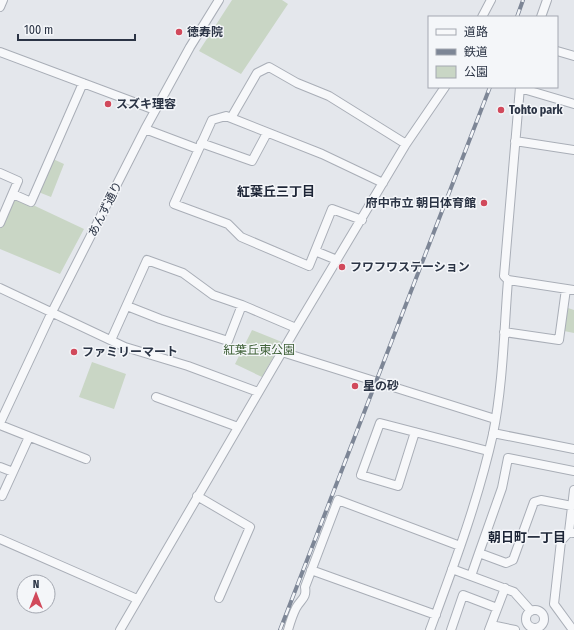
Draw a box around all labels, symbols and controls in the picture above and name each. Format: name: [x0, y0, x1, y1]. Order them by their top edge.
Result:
scale bar: [18, 16, 135, 42]
legend: [428, 16, 558, 88]
text: 100 m: [24, 23, 53, 37]
place label: 徳寿院: [187, 25, 223, 39]
text: 道路: [464, 25, 488, 39]
marker: 徳寿院: [174, 27, 184, 37]
text: 鉄道: [464, 45, 488, 59]
text: 公園: [464, 65, 488, 79]
place label: スズキ理容: [116, 97, 176, 111]
marker: スズキ理容: [103, 99, 113, 109]
place label: Tohto park: [509, 103, 564, 117]
marker: Tohto park: [496, 105, 506, 115]
street label: あんず通り: [85, 179, 125, 239]
district label: 紅葉丘三丁目: [237, 184, 315, 199]
place label: 府中市立 朝日体育館: [366, 196, 476, 210]
marker: 府中市立 朝日体育館: [479, 198, 489, 208]
place label: フワフワステーション: [350, 260, 470, 274]
marker: フワフワステーション: [337, 262, 347, 272]
park label: 紅葉丘東公園: [223, 343, 295, 357]
place label: ファミリーマート: [82, 345, 178, 359]
marker: ファミリーマート: [69, 347, 79, 357]
place label: 星の砂: [363, 379, 399, 393]
marker: 星の砂: [350, 381, 360, 391]
district label: 朝日町一丁目: [488, 530, 566, 545]
north arrow: [16, 574, 56, 614]
text: N: [33, 578, 39, 591]

